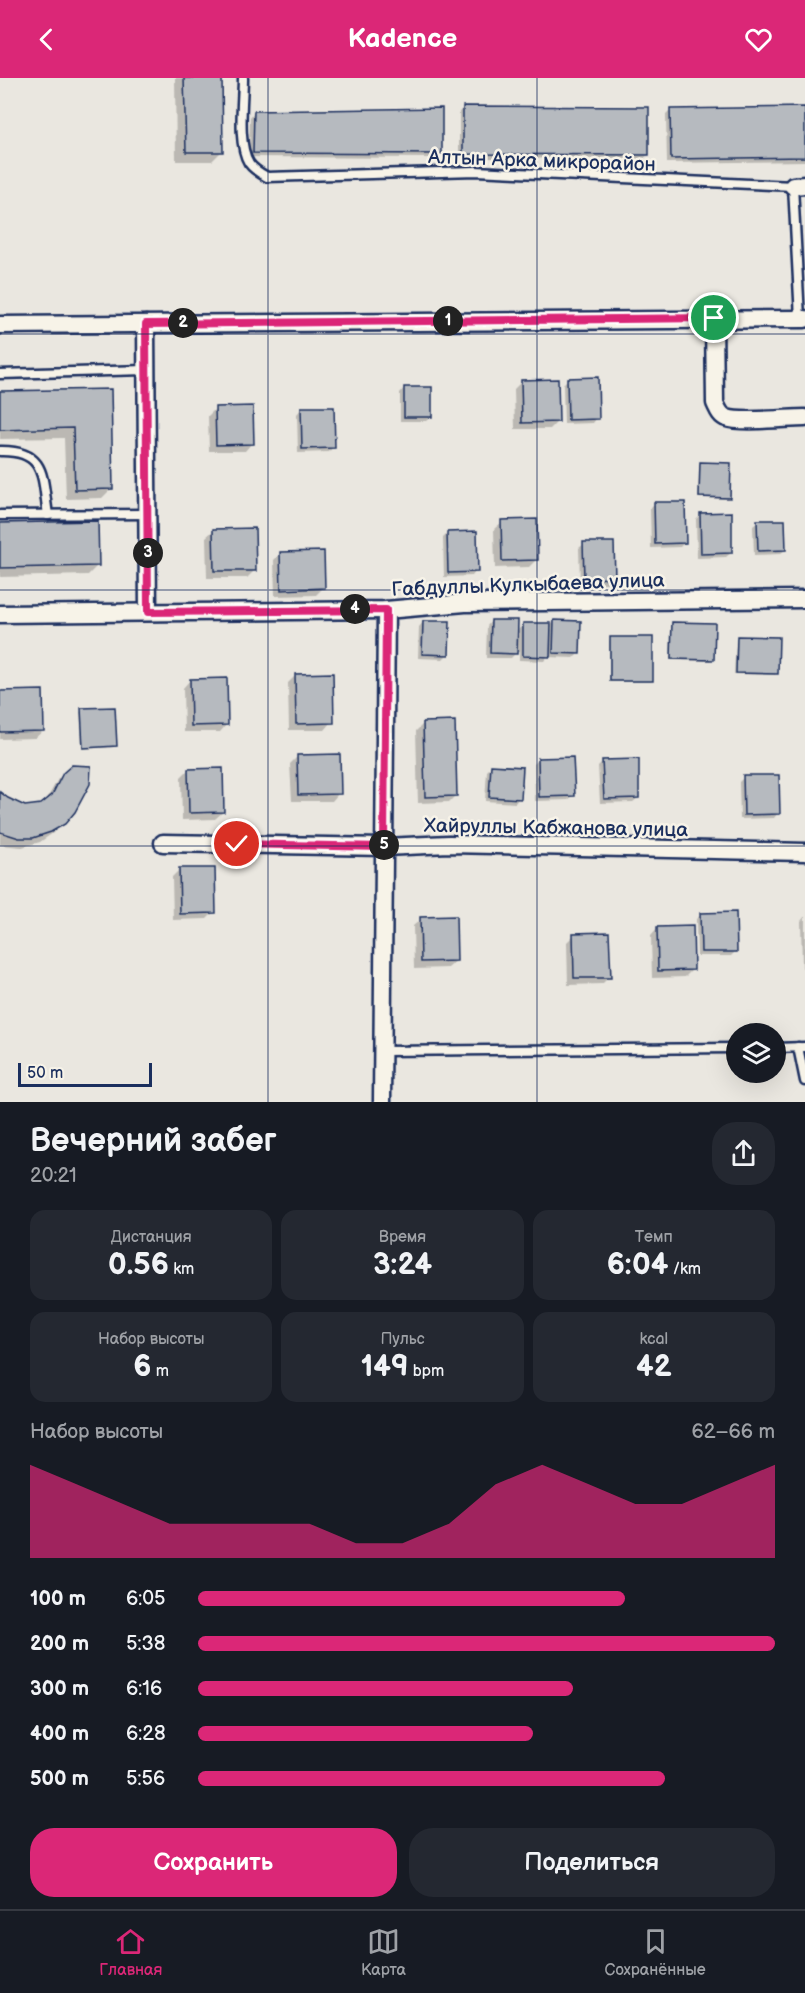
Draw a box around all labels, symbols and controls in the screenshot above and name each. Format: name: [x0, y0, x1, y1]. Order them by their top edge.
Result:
icon: back: [30, 23, 63, 56]
text: Kadence: [348, 23, 457, 55]
icon: heart: [742, 23, 775, 56]
street label: Алтын Арка микрорайон: [427, 145, 656, 177]
pin: [688, 292, 739, 343]
icon: arrive: [697, 301, 730, 334]
pin: 1: [433, 306, 463, 336]
pin: 2: [168, 308, 198, 338]
text: 1: [445, 311, 451, 330]
text: 2: [178, 313, 188, 332]
pin: 3: [133, 538, 163, 568]
text: 3: [143, 543, 153, 562]
street label: Габдуллы Кулкыбаева улица: [391, 568, 665, 602]
pin: 4: [340, 594, 370, 624]
text: 4: [350, 599, 360, 618]
street label: Хайруллы Кабжанова улица: [424, 814, 688, 842]
pin: [211, 818, 262, 869]
icon: check: [220, 827, 253, 860]
pin: 5: [369, 830, 399, 860]
text: 5: [379, 835, 389, 854]
map controls: [726, 1023, 786, 1083]
button: layers: [726, 1023, 786, 1083]
scale bar: [18, 1060, 152, 1088]
text: 50 m: [27, 1064, 63, 1083]
text: Вечерний забег: [30, 1121, 277, 1161]
button: share: [712, 1122, 775, 1185]
text: 20:21: [30, 1164, 77, 1188]
text: Дистанция: [111, 1228, 192, 1247]
text: Время: [379, 1228, 426, 1247]
text: Темп: [635, 1228, 673, 1247]
text: 0.56: [108, 1247, 169, 1283]
text: 3:24: [373, 1247, 432, 1283]
text: 6:04: [607, 1247, 668, 1283]
text: km: [169, 1260, 194, 1279]
text: /km: [668, 1260, 701, 1279]
text: Набор высоты: [98, 1330, 204, 1349]
text: Пульс: [380, 1330, 425, 1349]
text: kcal: [639, 1330, 668, 1349]
text: 6: [133, 1349, 151, 1385]
text: 149: [361, 1349, 409, 1385]
text: 42: [636, 1349, 672, 1385]
text: m: [151, 1362, 169, 1381]
text: bpm: [409, 1362, 444, 1381]
text: Набор высоты: [30, 1420, 163, 1444]
text: 62–66 m: [691, 1420, 775, 1444]
text: 100 m: [30, 1587, 86, 1611]
text: 6:05: [126, 1587, 165, 1611]
text: 200 m: [30, 1632, 89, 1656]
text: 5:38: [126, 1632, 165, 1656]
text: 300 m: [30, 1677, 89, 1701]
text: 6:16: [126, 1677, 162, 1701]
text: 400 m: [30, 1722, 89, 1746]
text: 6:28: [126, 1722, 166, 1746]
text: 500 m: [30, 1767, 89, 1791]
text: 5:56: [126, 1767, 165, 1791]
button: Сохранить: [30, 1828, 397, 1897]
button: Поделиться: [409, 1828, 775, 1897]
tab: Главная: [99, 1925, 162, 1980]
tab: Карта: [361, 1925, 406, 1980]
tab: Сохранённые: [605, 1925, 706, 1980]

